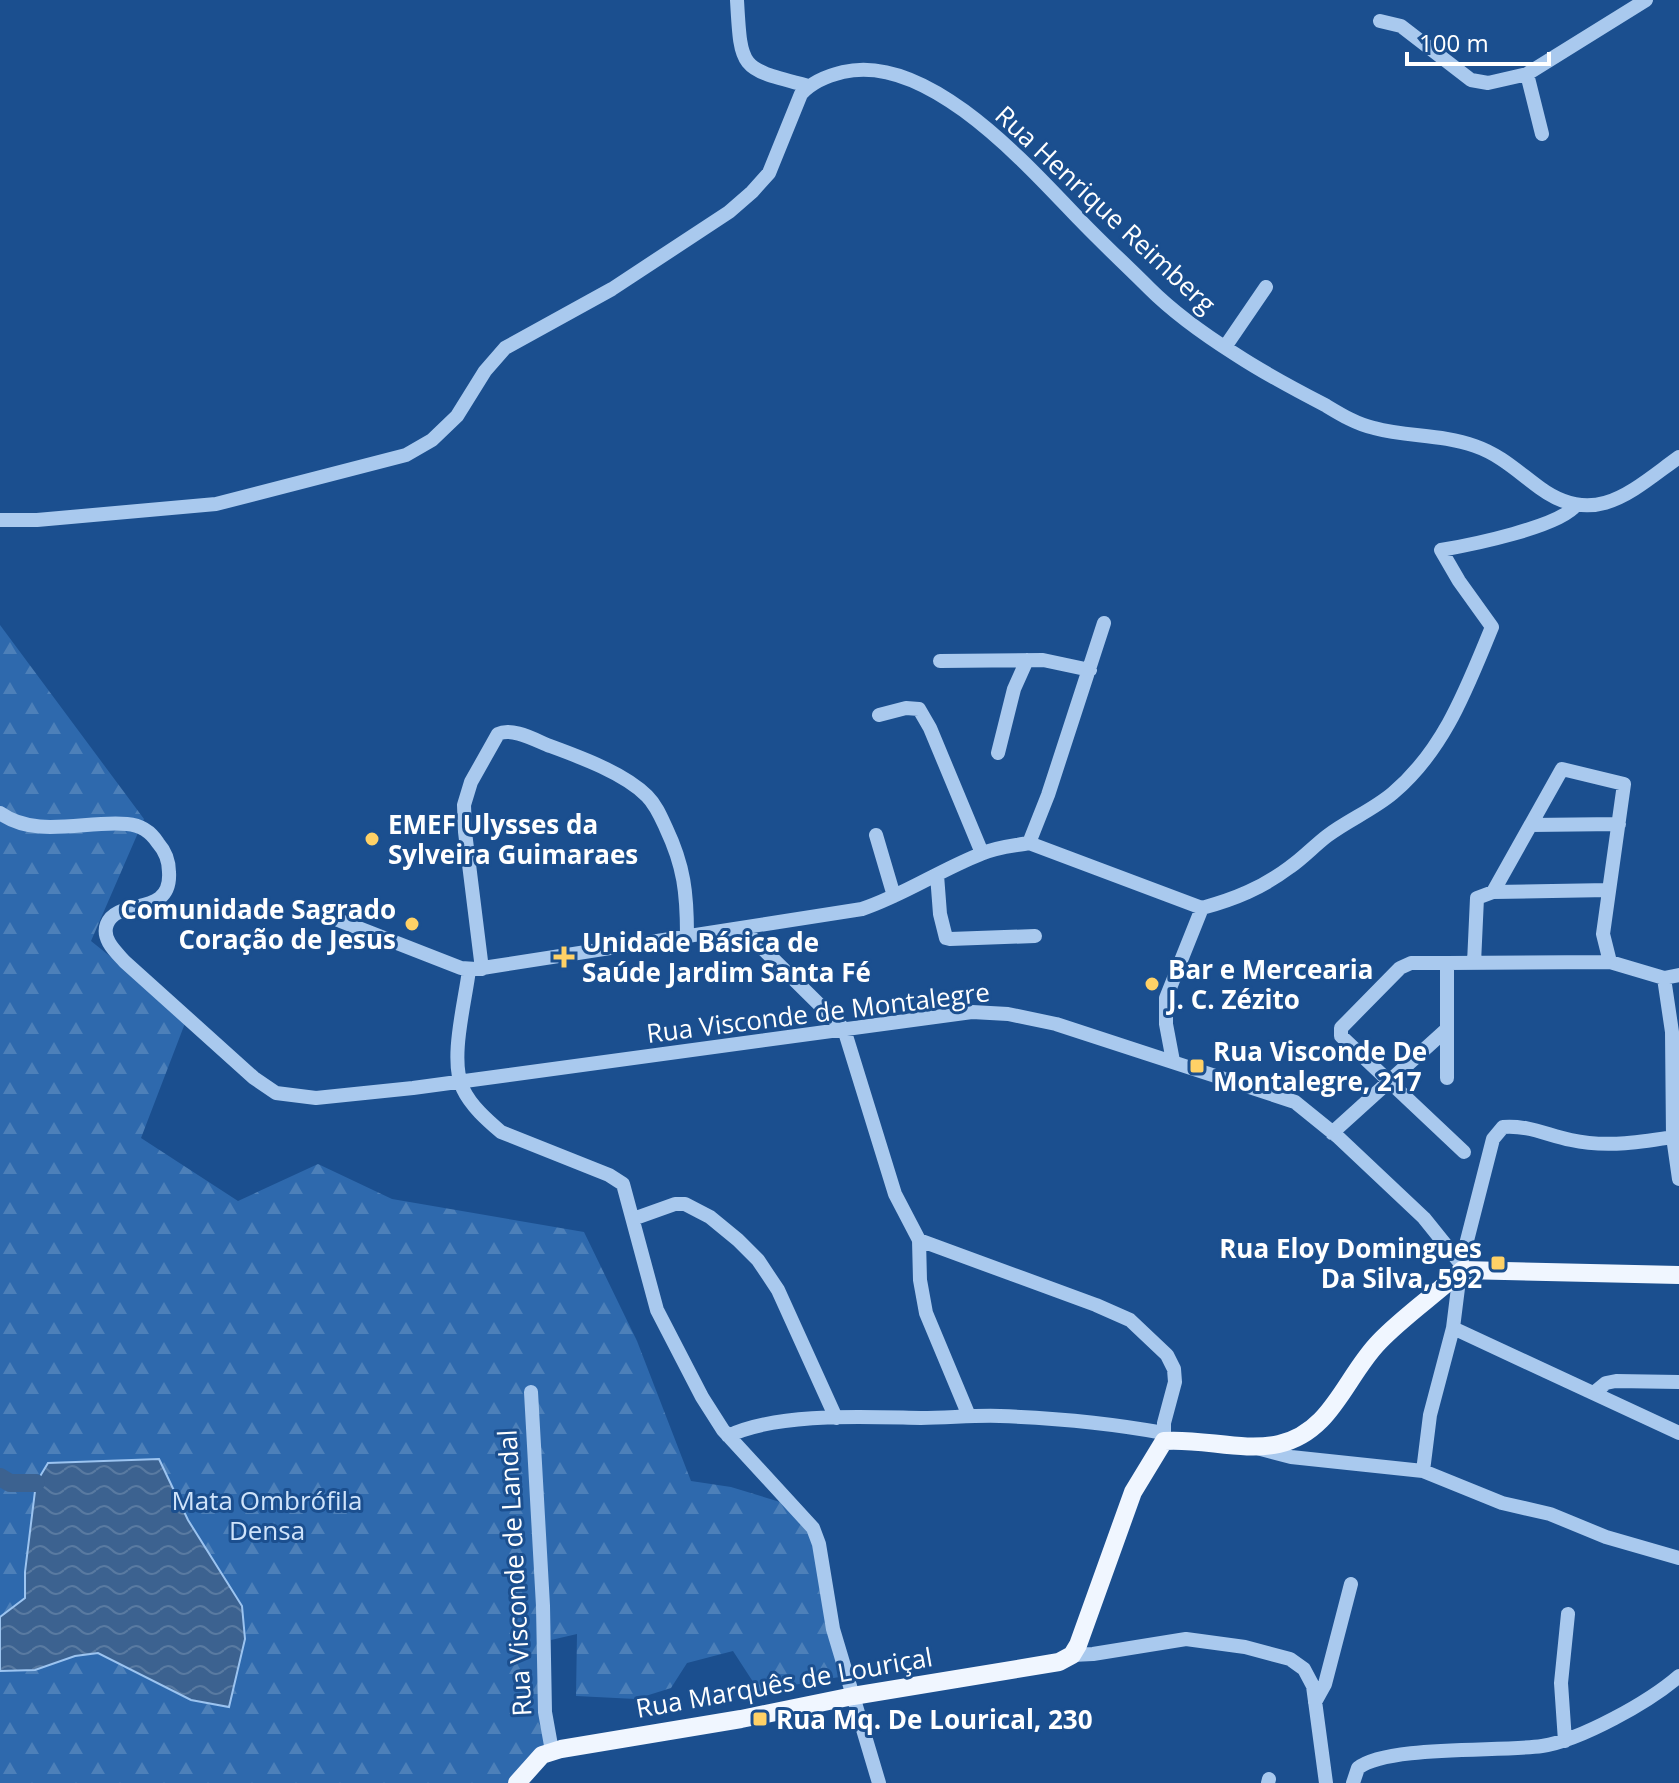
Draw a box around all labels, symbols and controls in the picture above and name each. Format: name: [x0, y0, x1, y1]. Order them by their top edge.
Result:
scale bar: [1407, 16, 1549, 66]
text: 100 m: [1419, 26, 1489, 59]
street label: Rua Henrique Reimberg: [988, 97, 1224, 321]
place label: EMEF Ulysses da Sylveira Guimaraes: [388, 806, 638, 872]
marker: EMEF Ulysses da Sylveira Guimaraes: [363, 830, 381, 848]
place label: Comunidade Sagrado Coração de Jesus: [120, 891, 396, 957]
marker: Comunidade Sagrado Coração de Jesus: [403, 915, 421, 933]
place label: Unidade Básica de Saúde Jardim Santa Fé: [582, 924, 871, 990]
marker: Unidade Básica de Saúde Jardim Santa Fé: [553, 946, 575, 968]
place label: Bar e Mercearia J. C. Zézito: [1166, 951, 1373, 1017]
street label: Rua Visconde de Montalegre: [644, 973, 992, 1051]
marker: Bar e Mercearia J. C. Zézito: [1143, 975, 1161, 993]
place label: Rua Visconde De Montalegre, 217: [1213, 1033, 1427, 1099]
marker: Rua Visconde De Montalegre, 217: [1188, 1057, 1206, 1075]
place label: Rua Eloy Domingues Da Silva, 592: [1219, 1230, 1482, 1296]
marker: Rua Eloy Domingues Da Silva, 592: [1489, 1254, 1507, 1272]
street label: Rua Visconde de Landal: [489, 1429, 539, 1717]
park label: Mata Ombrófila Densa: [171, 1482, 363, 1548]
street label: Rua Marquês de Louriçal: [633, 1638, 935, 1726]
place label: Rua Mq. De Lourical, 230: [776, 1701, 1093, 1737]
marker: Rua Mq. De Lourical, 230: [751, 1710, 769, 1728]

